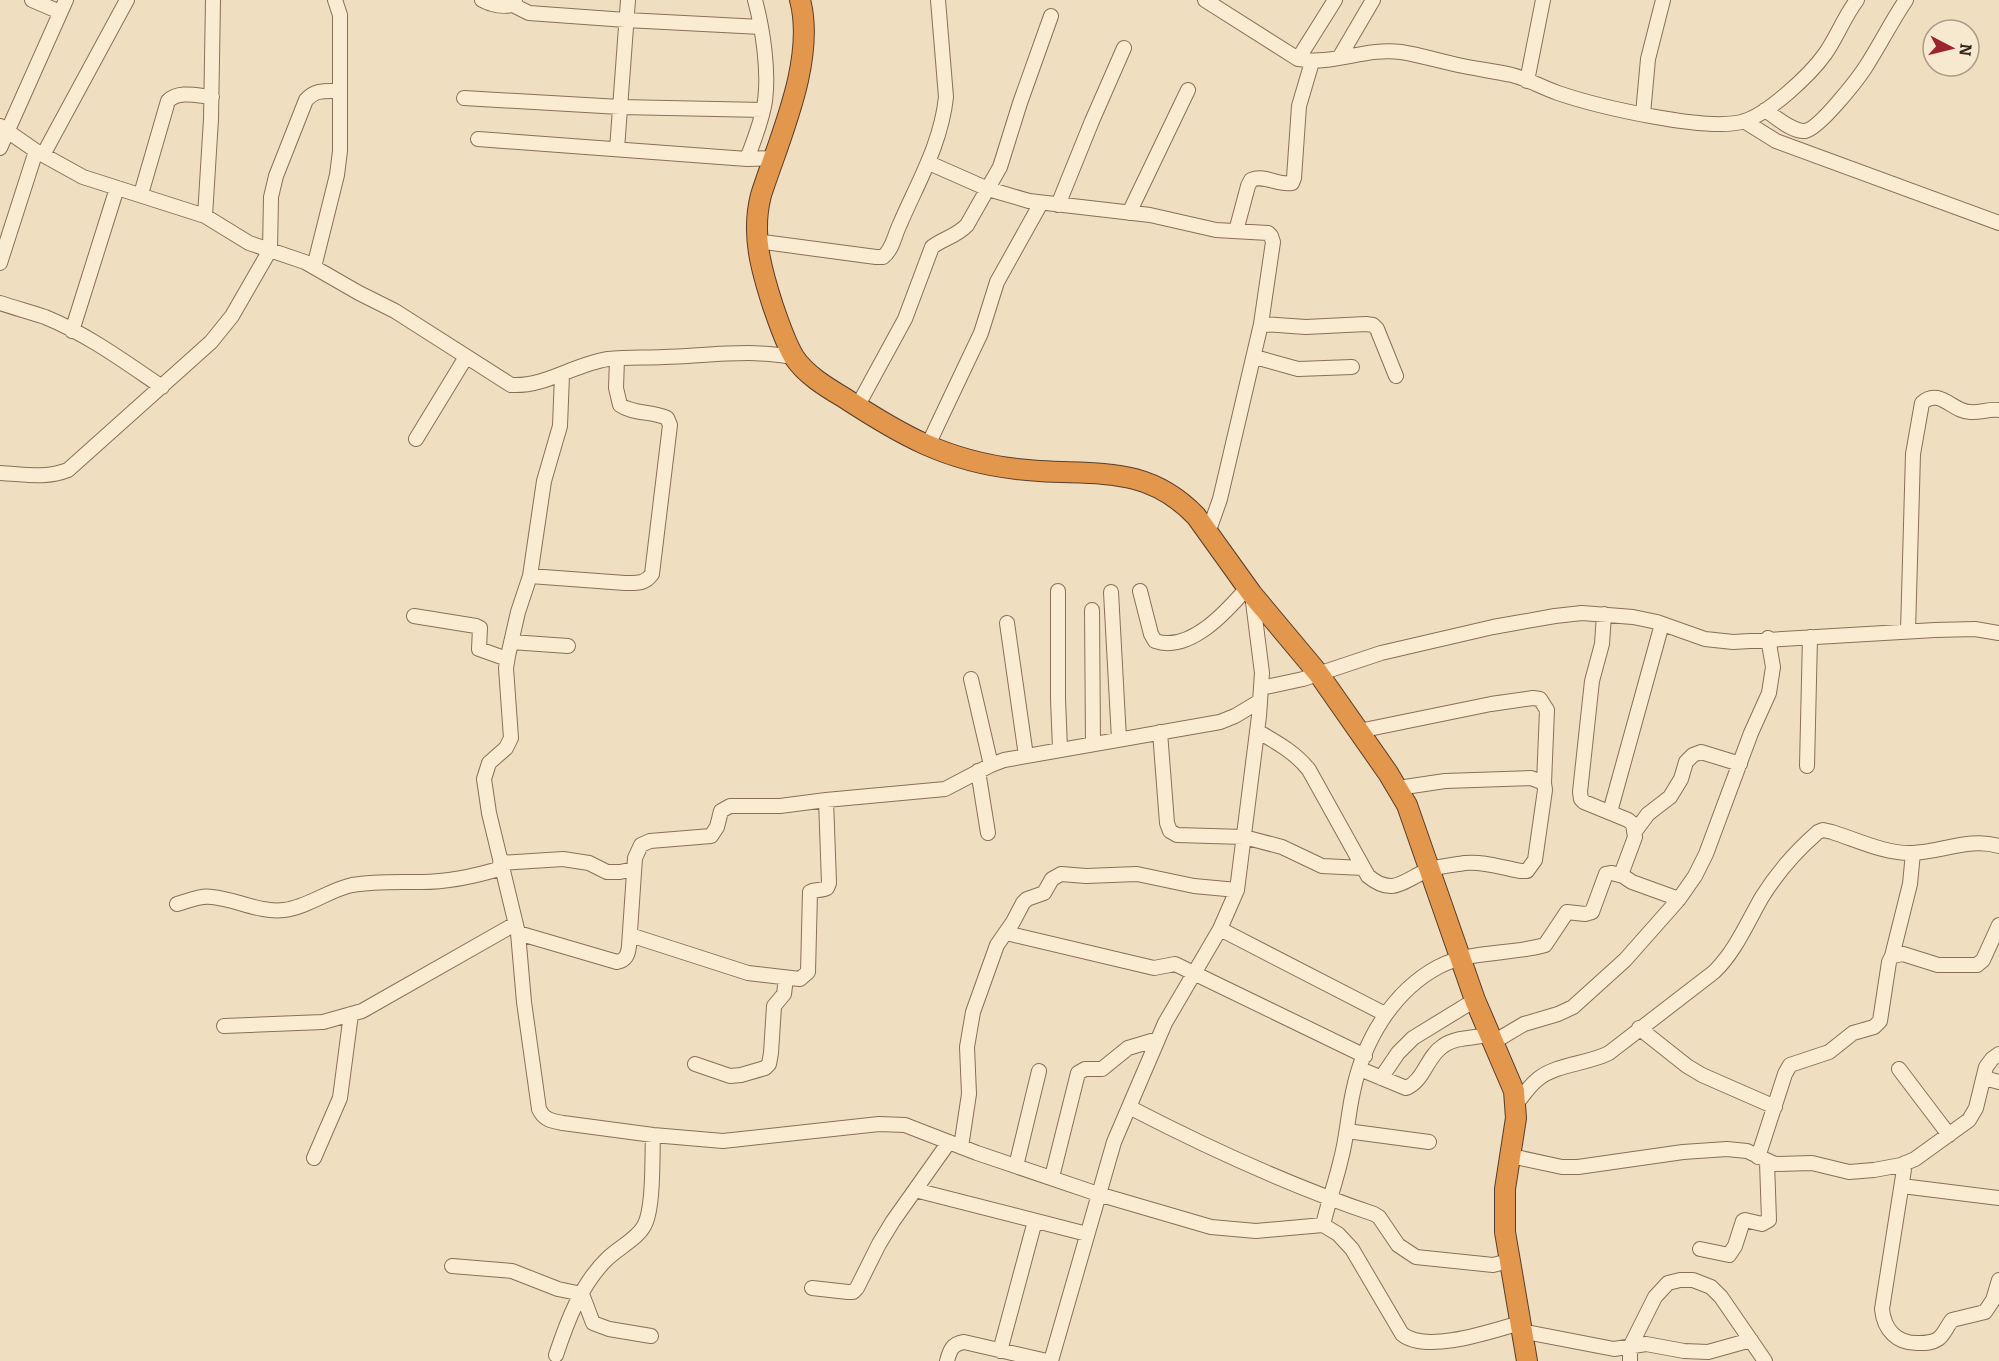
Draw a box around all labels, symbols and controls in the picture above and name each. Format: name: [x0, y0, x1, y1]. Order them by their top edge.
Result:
north arrow: [1921, 18, 1981, 78]
text: N: [1955, 42, 1976, 57]

